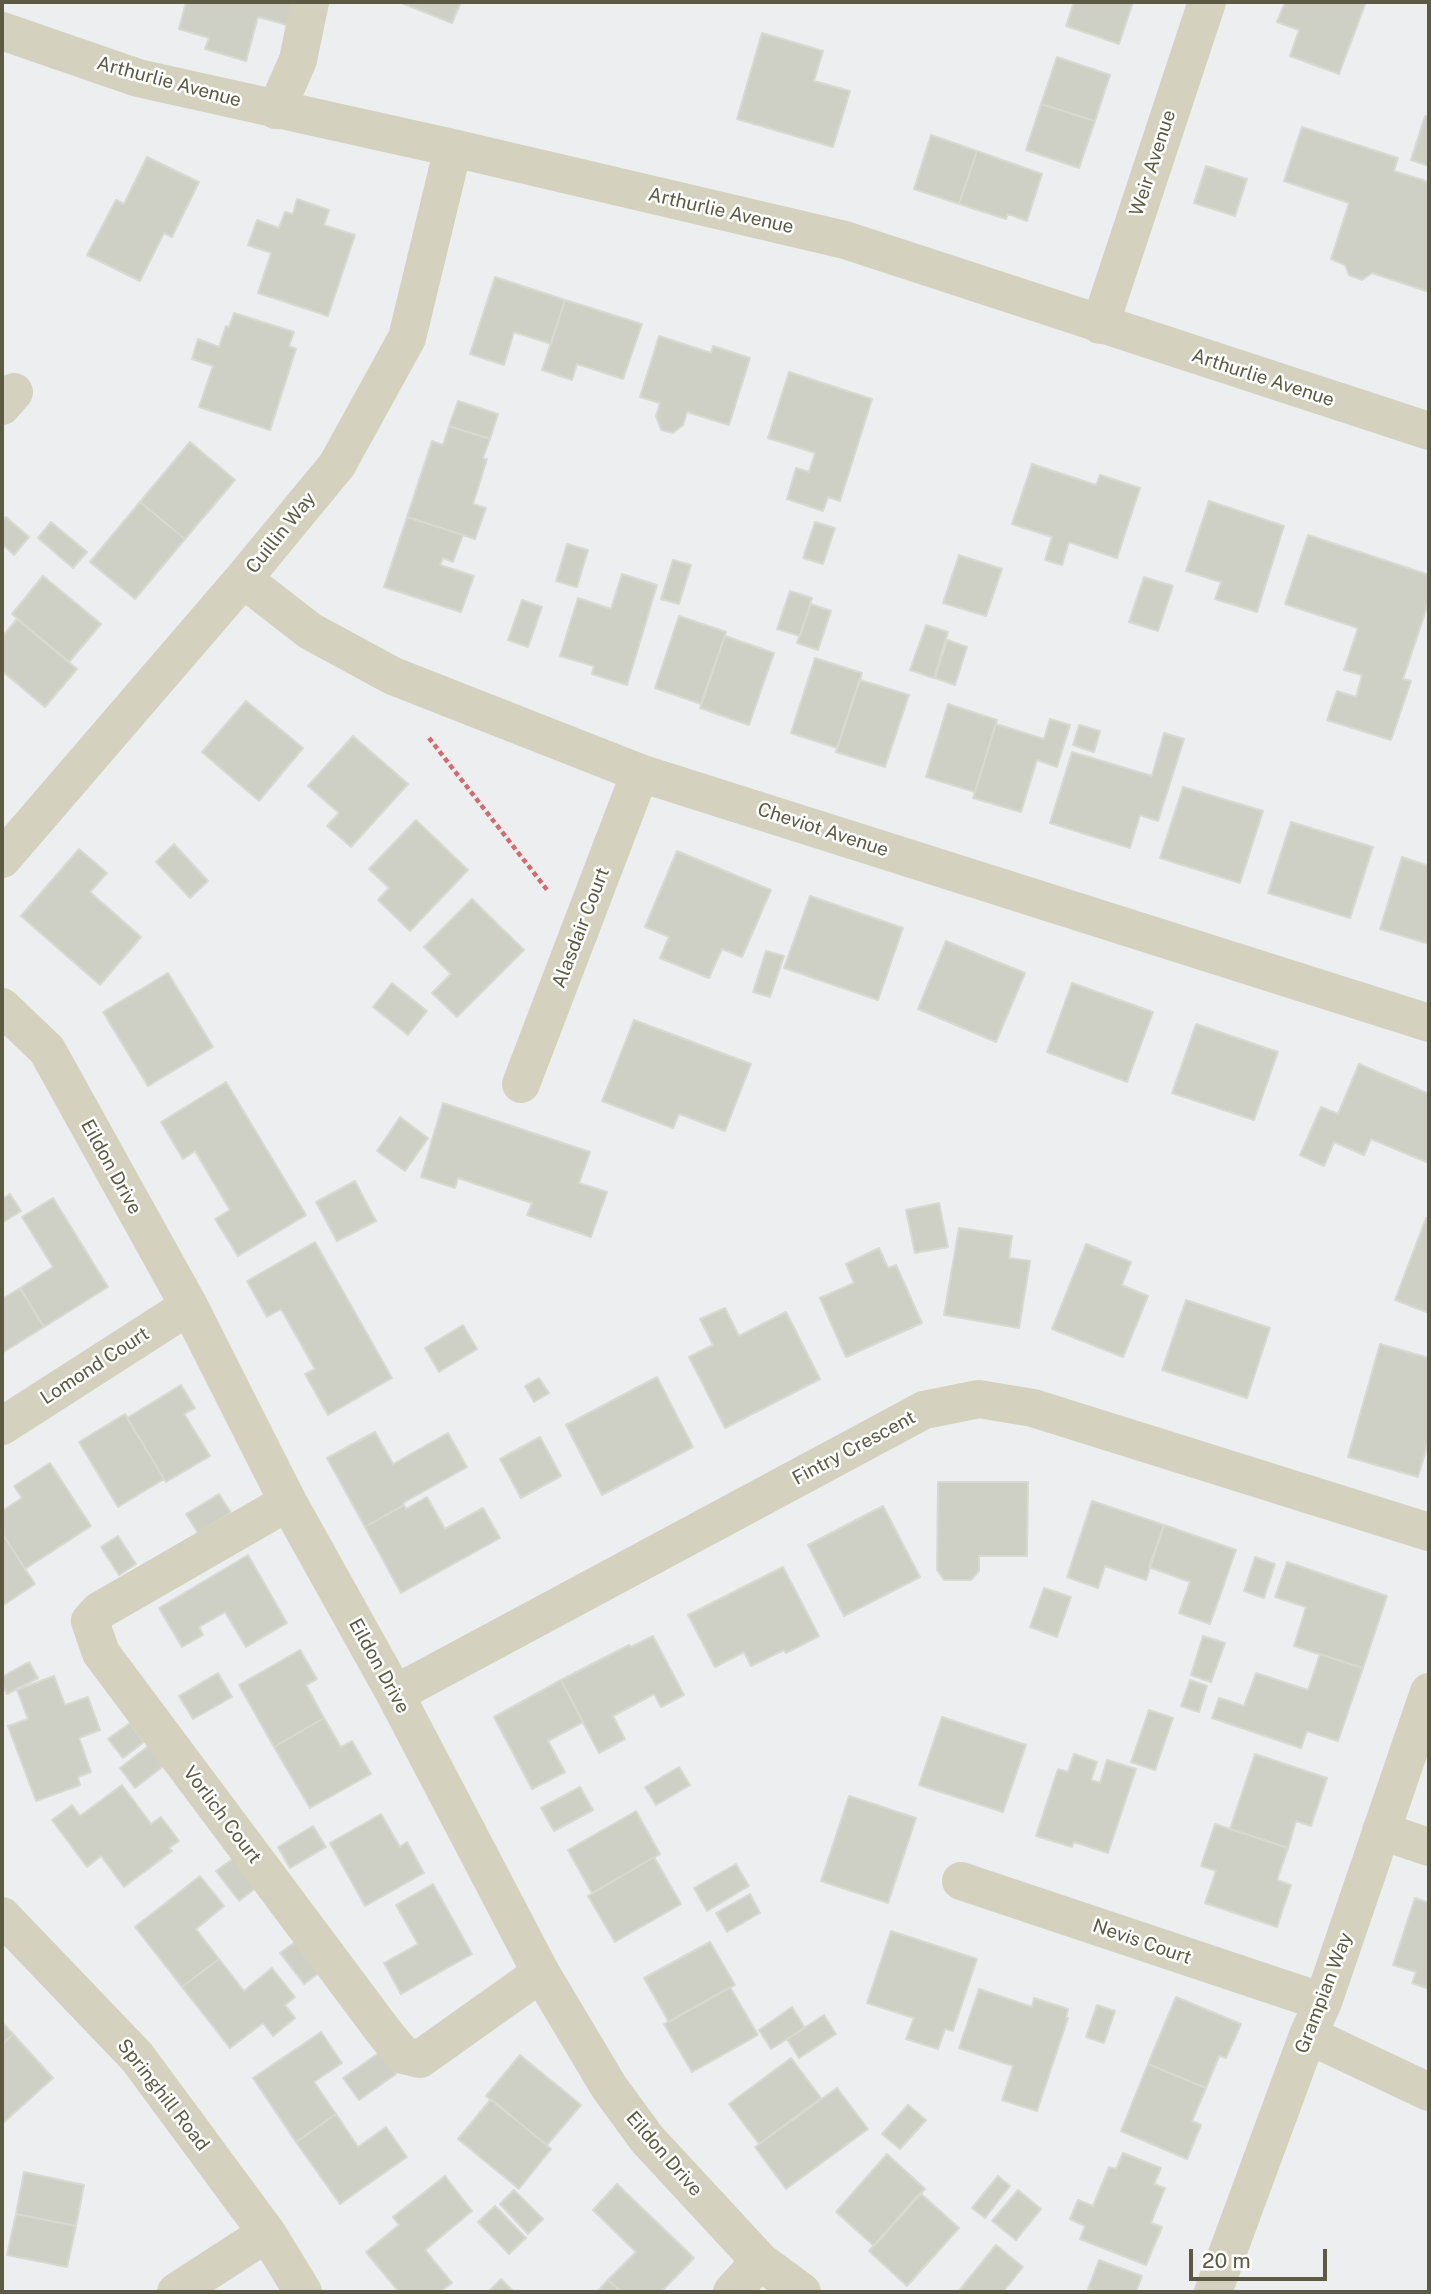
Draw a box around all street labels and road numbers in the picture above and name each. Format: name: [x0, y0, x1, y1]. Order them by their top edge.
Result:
street label: Arthurlie Avenue: [94, 52, 244, 112]
street label: Weir Avenue: [1125, 107, 1181, 219]
street label: Arthurlie Avenue: [646, 183, 796, 239]
street label: Arthurlie Avenue: [1189, 344, 1337, 412]
street label: Cuillin Way: [241, 488, 321, 578]
street label: Cheviot Avenue: [755, 798, 891, 862]
street label: Alasdair Court: [548, 864, 614, 992]
street label: Eildon Drive: [76, 1116, 146, 1218]
street label: Lomond Court: [36, 1322, 154, 1410]
street label: Fintry Crescent: [789, 1406, 919, 1490]
street label: Eildon Drive: [344, 1615, 414, 1717]
street label: Vorlich Court: [178, 1762, 266, 1868]
street label: Nevis Court: [1090, 1914, 1194, 1970]
street label: Grampian Way: [1290, 1929, 1358, 2057]
street label: Springhill Road: [112, 2035, 214, 2155]
street label: Eildon Drive: [621, 2107, 707, 2201]

